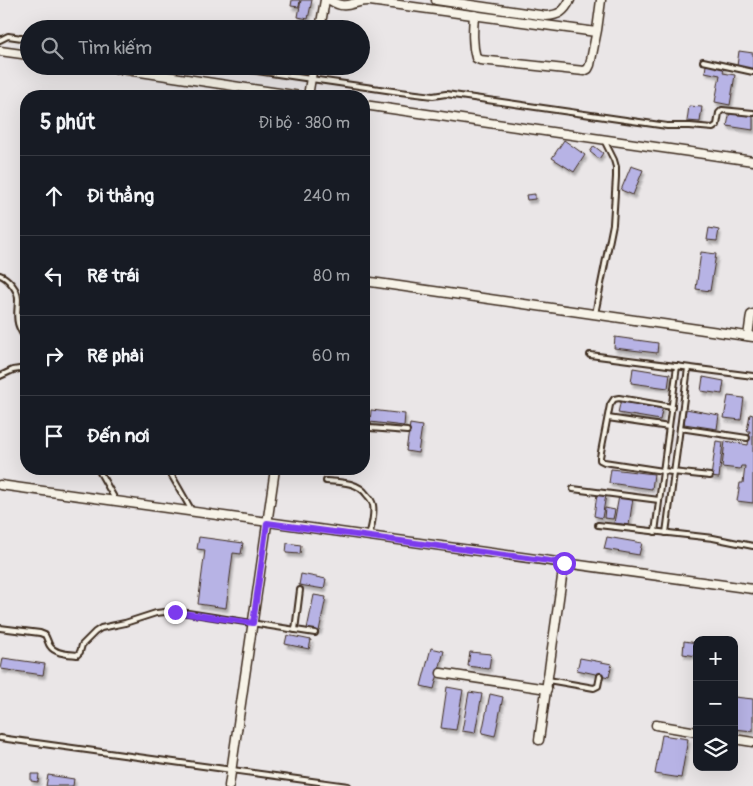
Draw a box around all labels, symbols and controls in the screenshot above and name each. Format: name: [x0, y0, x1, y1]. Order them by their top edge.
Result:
search box: [20, 20, 370, 75]
icon: search: [38, 34, 66, 62]
text: Tìm kiếm: [78, 36, 152, 60]
text: 5 phút: [40, 109, 95, 136]
text: Đi bộ · 380 m: [259, 113, 350, 133]
icon: ahead: [40, 182, 68, 210]
text: Đi thẳng: [87, 184, 154, 208]
text: 240 m: [303, 186, 350, 206]
icon: left: [40, 262, 68, 290]
text: Rẽ trái: [87, 264, 139, 288]
text: 80 m: [313, 266, 350, 286]
icon: right: [40, 342, 68, 370]
text: Rẽ phải: [87, 344, 143, 368]
text: 60 m: [312, 346, 350, 366]
icon: arrive: [40, 422, 68, 450]
text: Đến nơi: [87, 424, 149, 448]
route start: [553, 552, 576, 575]
route end: [164, 601, 187, 624]
map controls: [693, 636, 738, 771]
button: +: [693, 636, 738, 681]
button: −: [693, 681, 738, 726]
button: layers: [693, 726, 738, 771]

